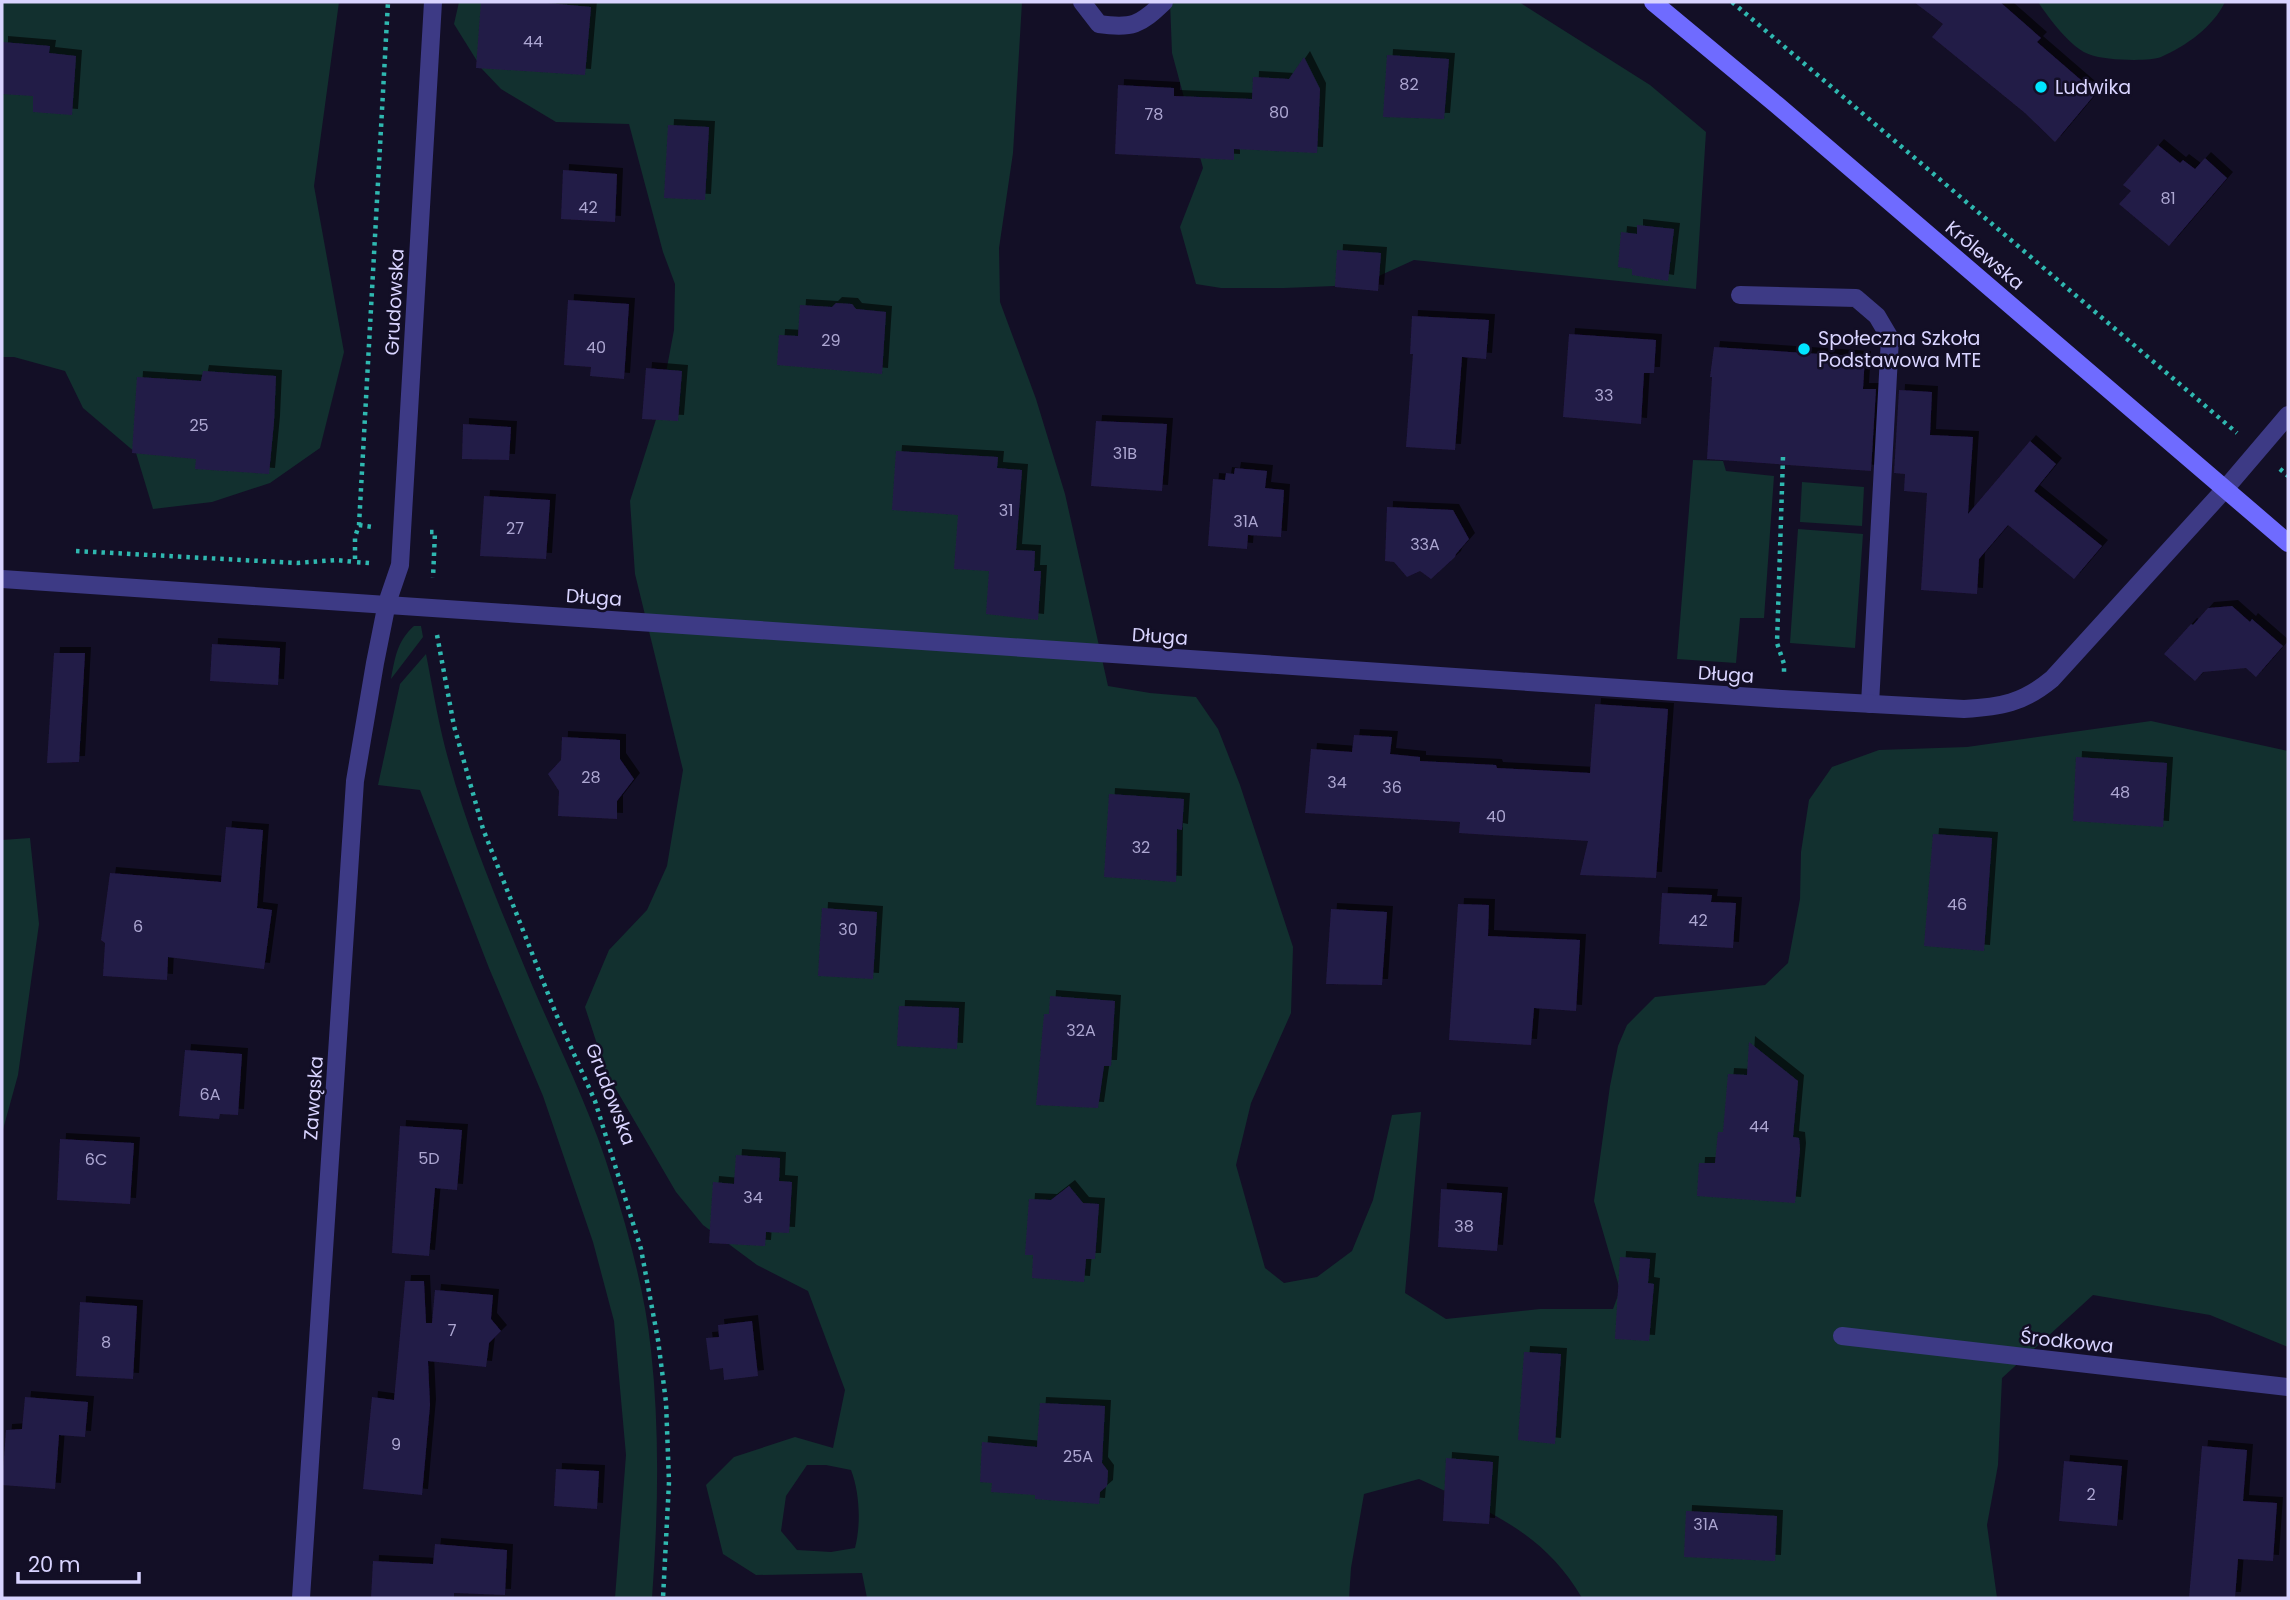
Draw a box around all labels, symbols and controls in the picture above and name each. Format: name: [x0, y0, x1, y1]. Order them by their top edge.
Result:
house number: 44: [523, 30, 543, 53]
house number: 82: [1399, 73, 1419, 96]
place label: Ludwika: [2055, 74, 2131, 101]
marker: Ludwika: [2033, 79, 2049, 95]
house number: 80: [1269, 101, 1289, 124]
house number: 78: [1145, 103, 1163, 126]
house number: 81: [2160, 187, 2176, 210]
house number: 42: [578, 196, 598, 219]
street label: Królewska: [1940, 214, 2030, 296]
street label: Grudowska: [378, 248, 411, 356]
place label: Społeczna Szkoła Podstawowa MTE: [1818, 325, 1981, 374]
house number: 29: [821, 329, 841, 352]
house number: 40: [586, 336, 606, 359]
marker: Społeczna Szkoła Podstawowa MTE: [1796, 341, 1812, 357]
house number: 33: [1595, 384, 1613, 407]
house number: 25: [189, 414, 209, 437]
house number: 31B: [1113, 442, 1137, 465]
house number: 31: [999, 499, 1013, 522]
house number: 31A: [1233, 510, 1259, 533]
house number: 27: [506, 517, 524, 540]
house number: 33A: [1410, 533, 1440, 556]
street label: Długa: [565, 582, 623, 613]
street label: Długa: [1131, 621, 1189, 652]
street label: Długa: [1697, 659, 1755, 690]
house number: 28: [581, 766, 601, 789]
house number: 34: [1327, 771, 1347, 794]
house number: 36: [1382, 776, 1402, 799]
house number: 48: [2110, 781, 2130, 804]
house number: 40: [1486, 805, 1506, 828]
house number: 32: [1132, 836, 1150, 859]
house number: 46: [1947, 893, 1967, 916]
house number: 42: [1688, 909, 1708, 932]
house number: 6: [133, 915, 143, 938]
house number: 30: [838, 918, 858, 941]
house number: 32A: [1066, 1019, 1096, 1042]
street label: Grudowska: [579, 1039, 642, 1149]
street label: Zawąska: [297, 1055, 330, 1141]
house number: 6A: [200, 1083, 221, 1106]
house number: 44: [1749, 1115, 1769, 1138]
house number: 5D: [418, 1147, 440, 1170]
house number: 6C: [85, 1148, 107, 1171]
house number: 34: [743, 1186, 763, 1209]
house number: 38: [1454, 1215, 1474, 1238]
house number: 7: [448, 1319, 457, 1342]
street label: Środkowa: [2019, 1323, 2115, 1360]
house number: 8: [101, 1331, 111, 1354]
house number: 9: [391, 1433, 401, 1456]
house number: 25A: [1063, 1445, 1093, 1468]
house number: 2: [2086, 1483, 2096, 1506]
house number: 31A: [1693, 1513, 1719, 1536]
scale bar: [18, 1540, 138, 1584]
text: 20 m: [28, 1550, 81, 1579]

